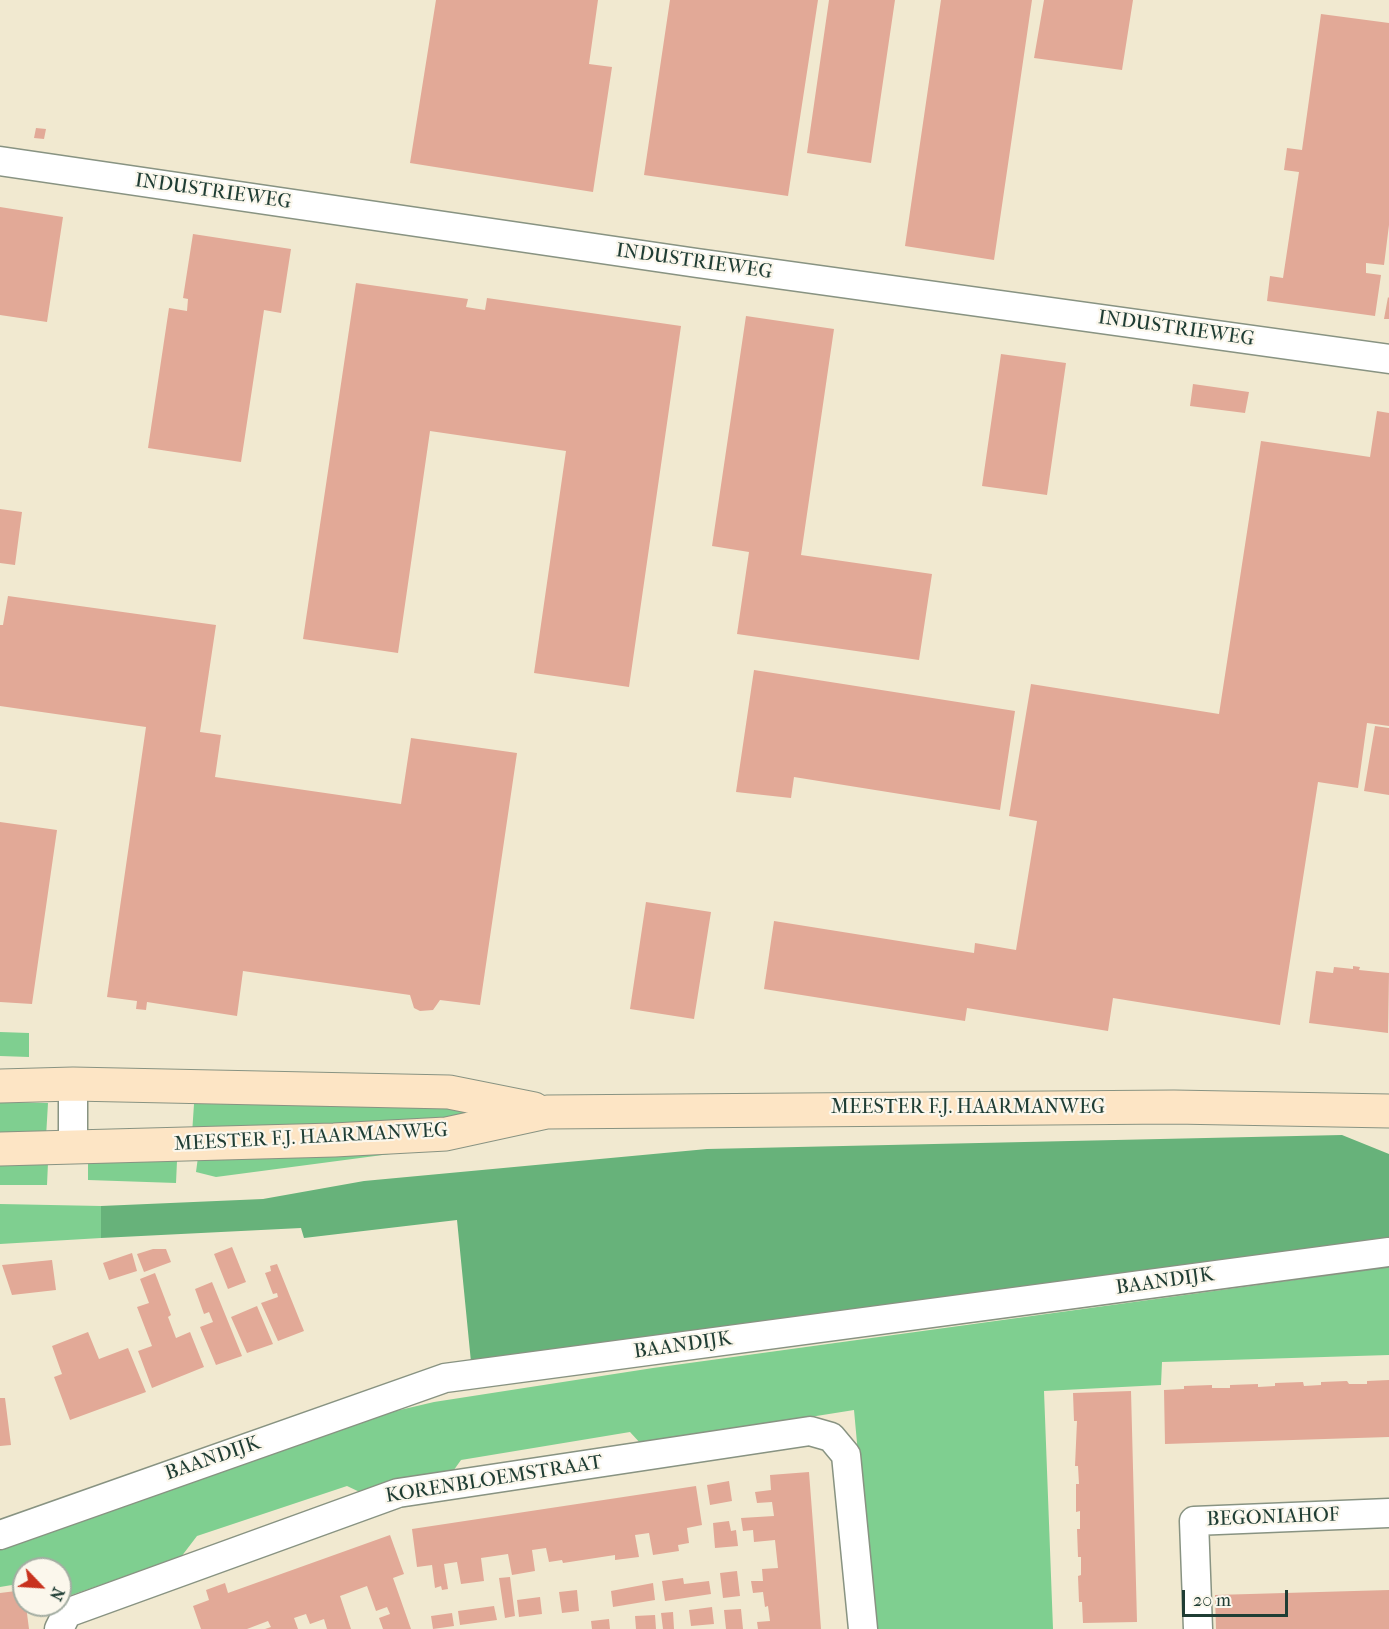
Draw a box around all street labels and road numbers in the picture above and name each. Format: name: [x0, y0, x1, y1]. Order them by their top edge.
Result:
street label: INDUSTRIEWEG: [133, 169, 293, 215]
street label: INDUSTRIEWEG: [614, 239, 774, 285]
street label: INDUSTRIEWEG: [1096, 306, 1256, 352]
street label: MEESTER F.J. HAARMANWEG: [831, 1096, 1105, 1120]
street label: MEESTER F.J. HAARMANWEG: [173, 1119, 449, 1157]
street label: BAANDIJK: [1114, 1263, 1216, 1301]
street label: BAANDIJK: [632, 1327, 734, 1365]
street label: BAANDIJK: [162, 1432, 264, 1486]
street label: KORENBLOEMSTRAAT: [384, 1451, 604, 1509]
street label: BEGONIAHOF: [1206, 1504, 1340, 1532]

